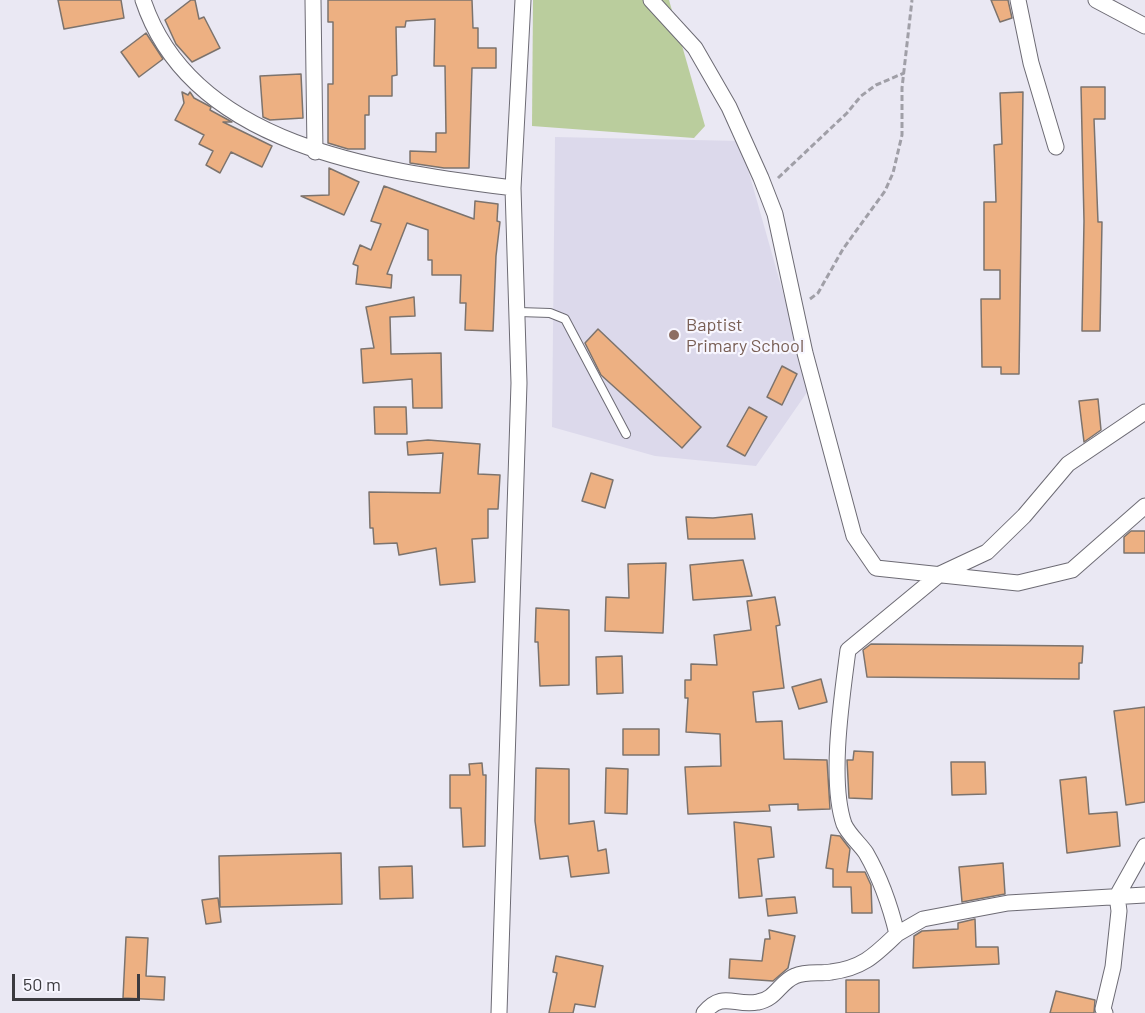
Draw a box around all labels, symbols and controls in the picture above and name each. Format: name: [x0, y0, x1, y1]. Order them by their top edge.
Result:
place label: Baptist Primary School: [686, 314, 804, 356]
marker: Baptist Primary School: [667, 328, 681, 342]
scale bar: [15, 962, 142, 1000]
text: 50 m: [23, 973, 61, 995]

